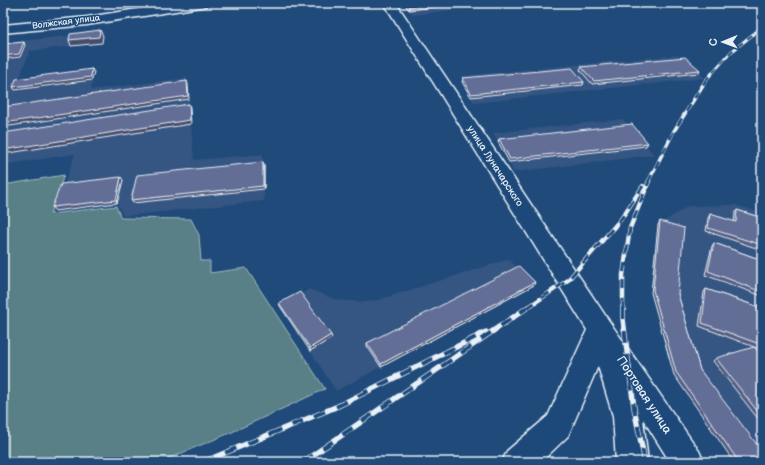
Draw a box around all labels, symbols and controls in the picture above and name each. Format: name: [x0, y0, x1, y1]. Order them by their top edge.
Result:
street label: Волжская улица: [31, 12, 101, 32]
north arrow: [703, 22, 743, 62]
text: С: [707, 38, 720, 46]
street label: улица Луначарского: [464, 123, 526, 209]
street label: Портовая улица: [613, 353, 675, 437]

